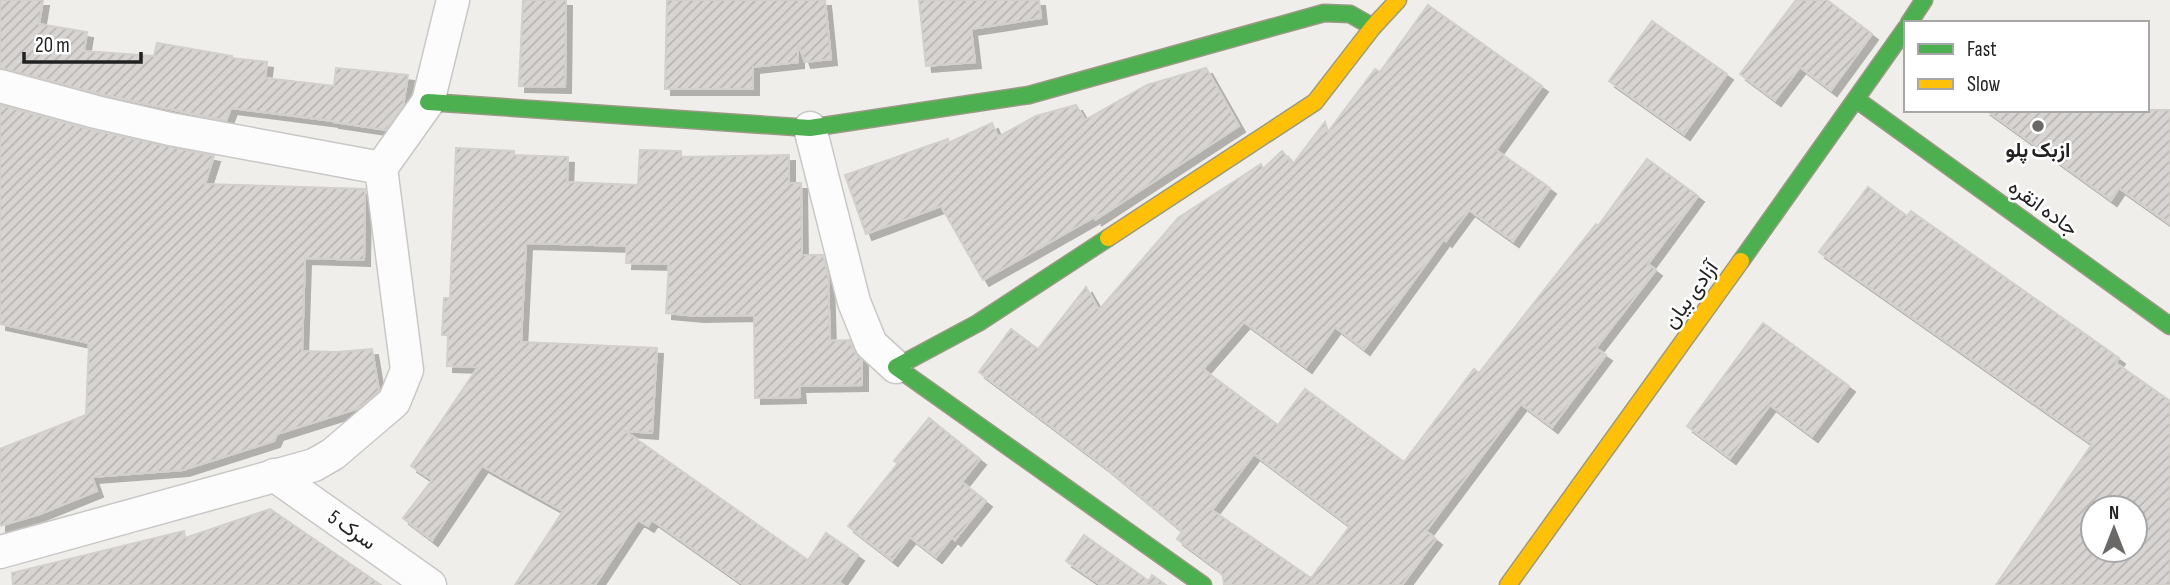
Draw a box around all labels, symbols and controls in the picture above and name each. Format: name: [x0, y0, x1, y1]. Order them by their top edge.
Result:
scale bar: [24, 21, 142, 65]
legend: [1904, 21, 2149, 112]
text: 20 m: [35, 33, 70, 58]
text: Fast: [1967, 37, 1997, 62]
text: Slow: [1967, 72, 2001, 97]
marker: ازبک پلو: [2030, 118, 2046, 134]
place label: ازبک پلو: [2005, 138, 2071, 164]
street label: جاده انقره: [2003, 174, 2083, 242]
street label: آزادی بیان: [1658, 255, 1725, 334]
north arrow: [2079, 494, 2149, 564]
text: N: [2109, 502, 2119, 525]
street label: سرک 5: [323, 505, 381, 555]

